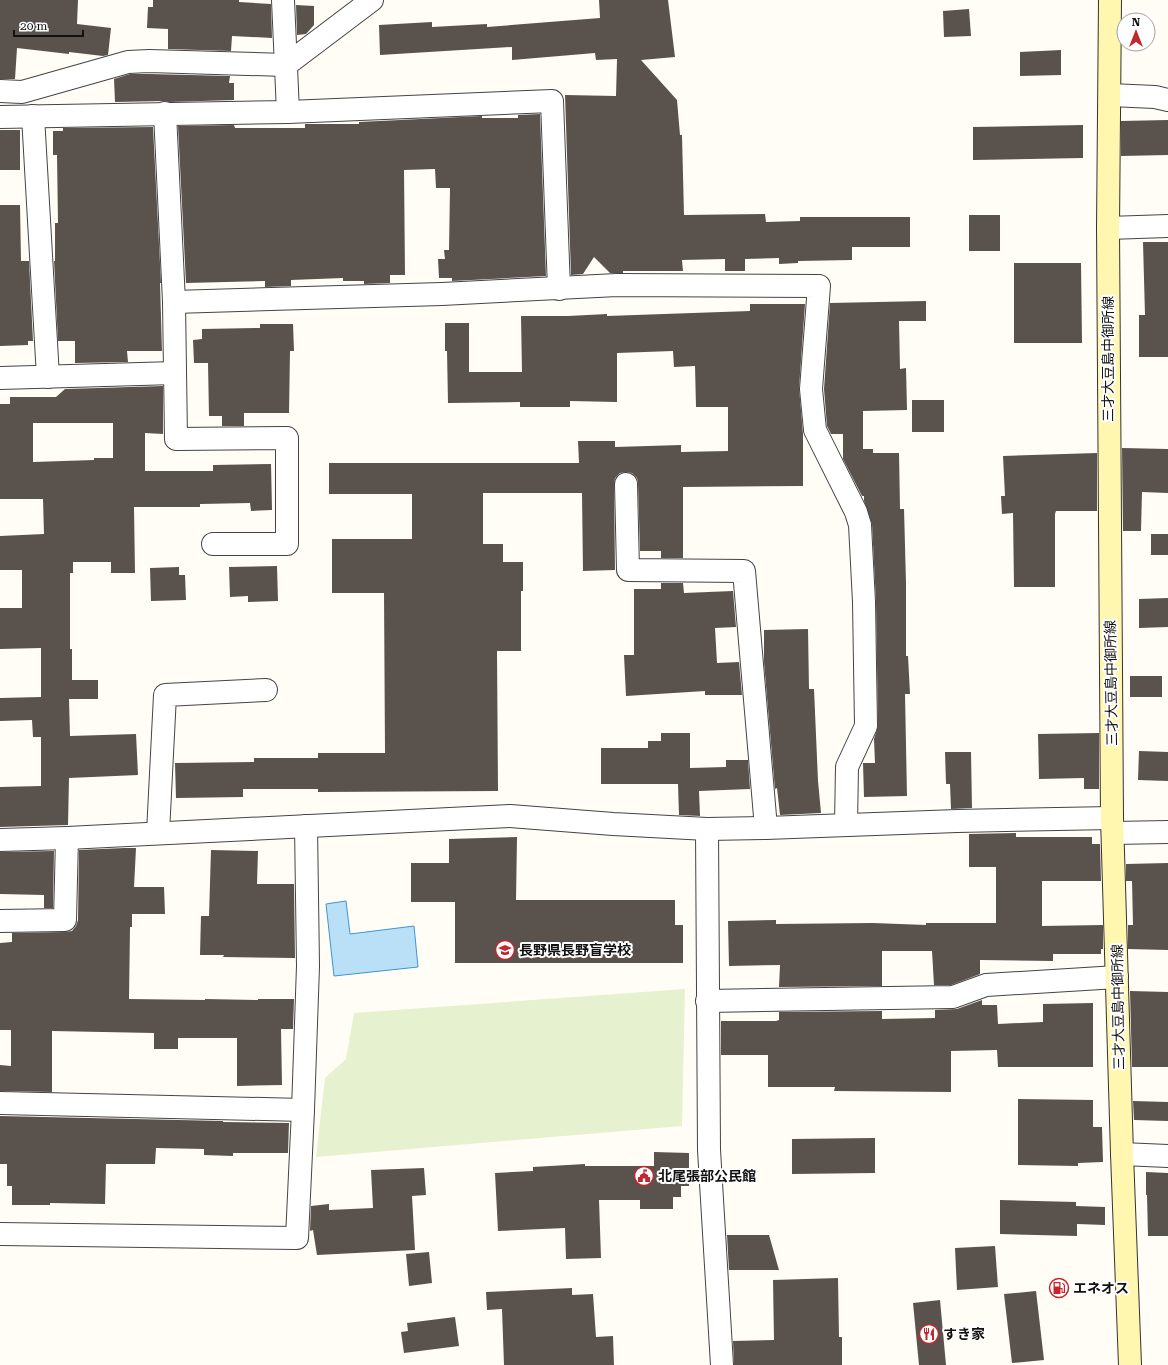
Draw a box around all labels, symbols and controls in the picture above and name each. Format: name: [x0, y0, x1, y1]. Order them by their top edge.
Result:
scale bar: [14, 12, 83, 38]
north arrow: [1116, 12, 1156, 52]
text: N: [1132, 16, 1141, 29]
text: 20 m: [20, 19, 47, 33]
street label: 三才大豆島中御所線: [1100, 296, 1116, 422]
street label: 三才大豆島中御所線: [1102, 620, 1120, 746]
school or university icon: 長野県長野盲学校: [494, 939, 516, 961]
place label: 長野県長野盲学校: [519, 942, 631, 958]
street label: 三才大豆島中御所線: [1109, 944, 1127, 1070]
public building icon: 北尾張部公民館: [633, 1165, 655, 1187]
place label: 北尾張部公民館: [658, 1168, 756, 1184]
fuel station icon: エネオス: [1048, 1277, 1070, 1299]
place label: エネオス: [1073, 1280, 1129, 1296]
restaurant icon: すき家: [918, 1323, 940, 1345]
place label: すき家: [943, 1326, 985, 1342]

